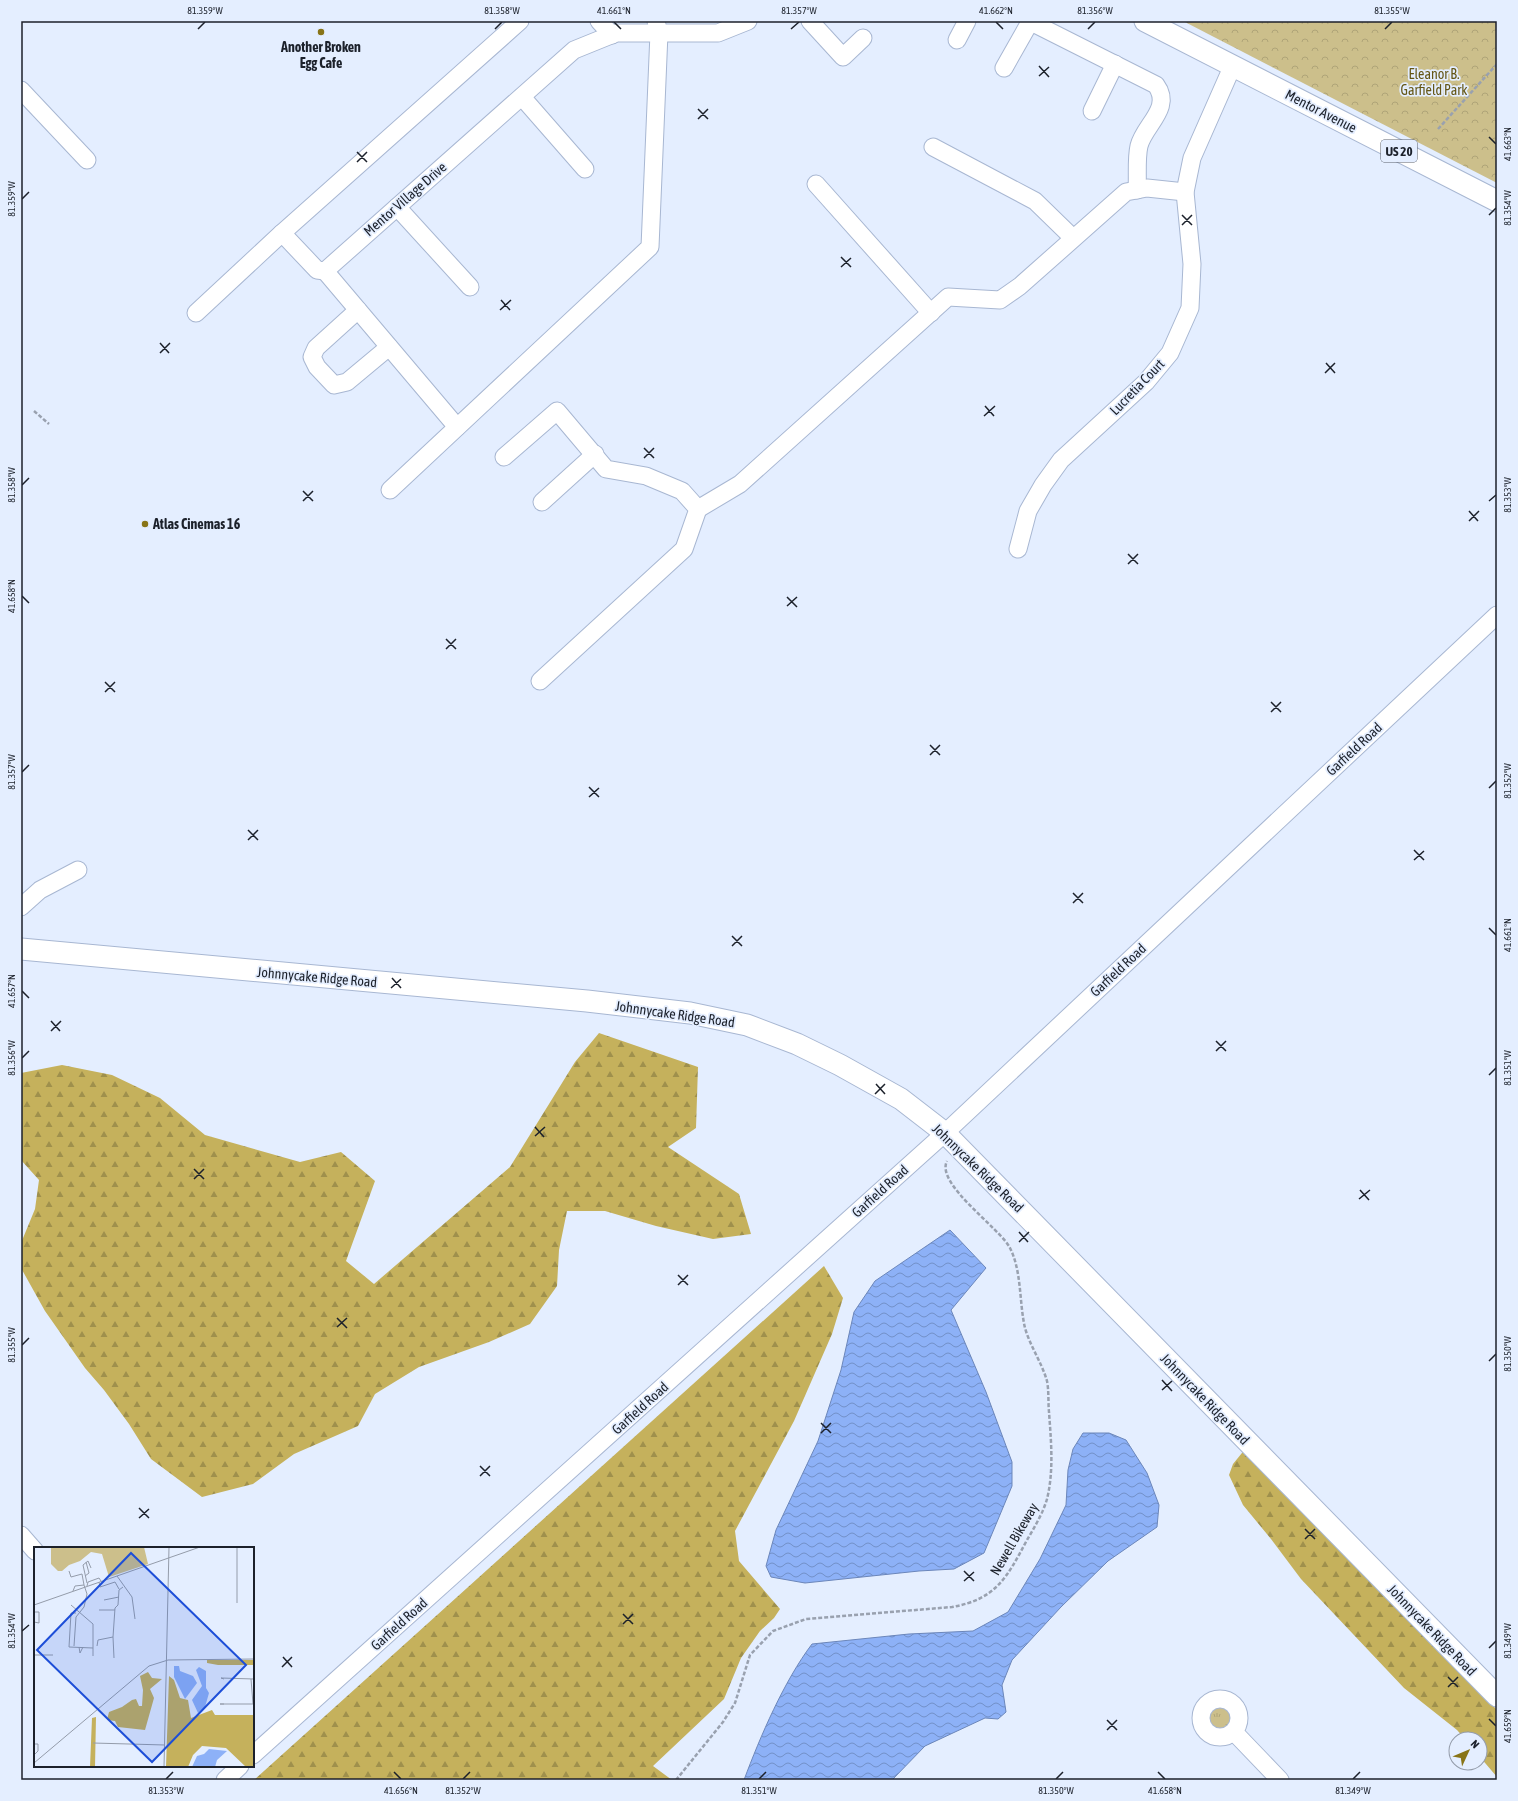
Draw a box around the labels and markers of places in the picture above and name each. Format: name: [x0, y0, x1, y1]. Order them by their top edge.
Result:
marker: Another Broken Egg Cafe: [316, 27, 326, 37]
place label: Another Broken Egg Cafe: [280, 39, 361, 71]
place label: Atlas Cinemas 16: [152, 516, 241, 532]
marker: Atlas Cinemas 16: [140, 519, 150, 529]

